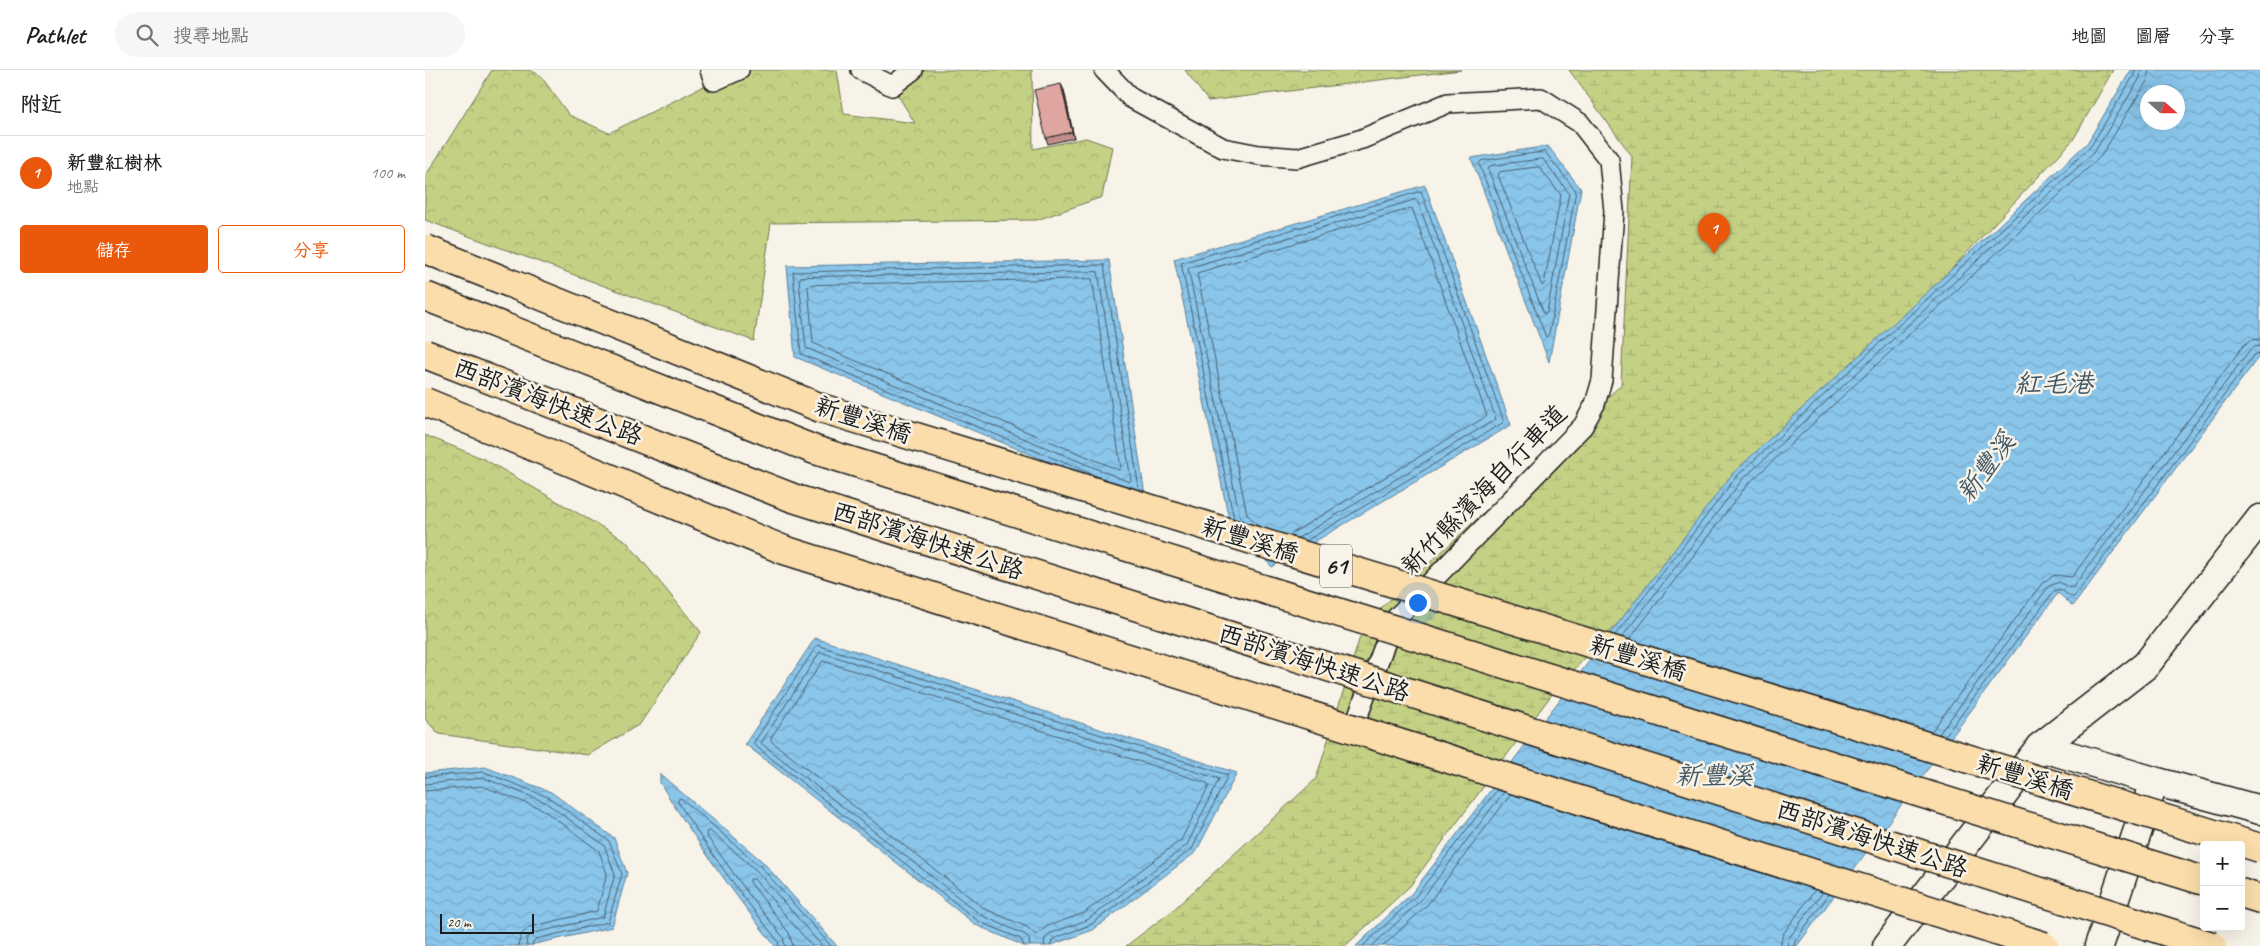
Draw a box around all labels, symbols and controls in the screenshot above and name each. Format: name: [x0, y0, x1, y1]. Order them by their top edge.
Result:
search box: [115, 12, 465, 57]
text: Pathlet: [25, 20, 85, 50]
icon: search: [133, 21, 161, 49]
text: 搜尋地點: [173, 24, 249, 48]
text: 地圖: [2071, 25, 2107, 47]
text: 圖層: [2135, 25, 2171, 47]
text: 分享: [2199, 25, 2235, 47]
north arrow: [2140, 85, 2185, 130]
text: 附近: [20, 91, 62, 117]
text: 新豐紅樹林: [67, 151, 162, 175]
text: 1: [32, 163, 40, 183]
text: 100 m: [371, 163, 405, 183]
text: 地點: [67, 177, 99, 197]
pin: 1: [1698, 213, 1730, 254]
button: 儲存: [20, 225, 208, 273]
button: 分享: [218, 225, 405, 273]
street label: 西部濱海快速公路: [449, 351, 647, 453]
water label: 紅毛港: [2015, 367, 2096, 400]
street label: 新豐溪橋: [810, 389, 916, 451]
street label: 新竹縣濱海自行車道: [1394, 398, 1574, 582]
water label: 新豐溪: [1949, 424, 2024, 508]
street label: 西部濱海快速公路: [828, 495, 1028, 587]
street label: 新豐溪橋: [1197, 510, 1303, 570]
road number: 61: [1320, 544, 1352, 588]
your location: [1405, 590, 1431, 616]
street label: 西部濱海快速公路: [1214, 617, 1414, 709]
street label: 新豐溪橋: [1585, 628, 1691, 688]
street label: 新豐溪橋: [1972, 747, 2078, 807]
water label: 新豐溪: [1675, 759, 1755, 792]
street label: 西部濱海快速公路: [1772, 793, 1972, 885]
map controls: [2200, 841, 2245, 931]
button: +: [2200, 841, 2245, 886]
button: −: [2200, 886, 2245, 931]
scale bar: [440, 911, 534, 934]
text: 20 m: [447, 914, 471, 931]

